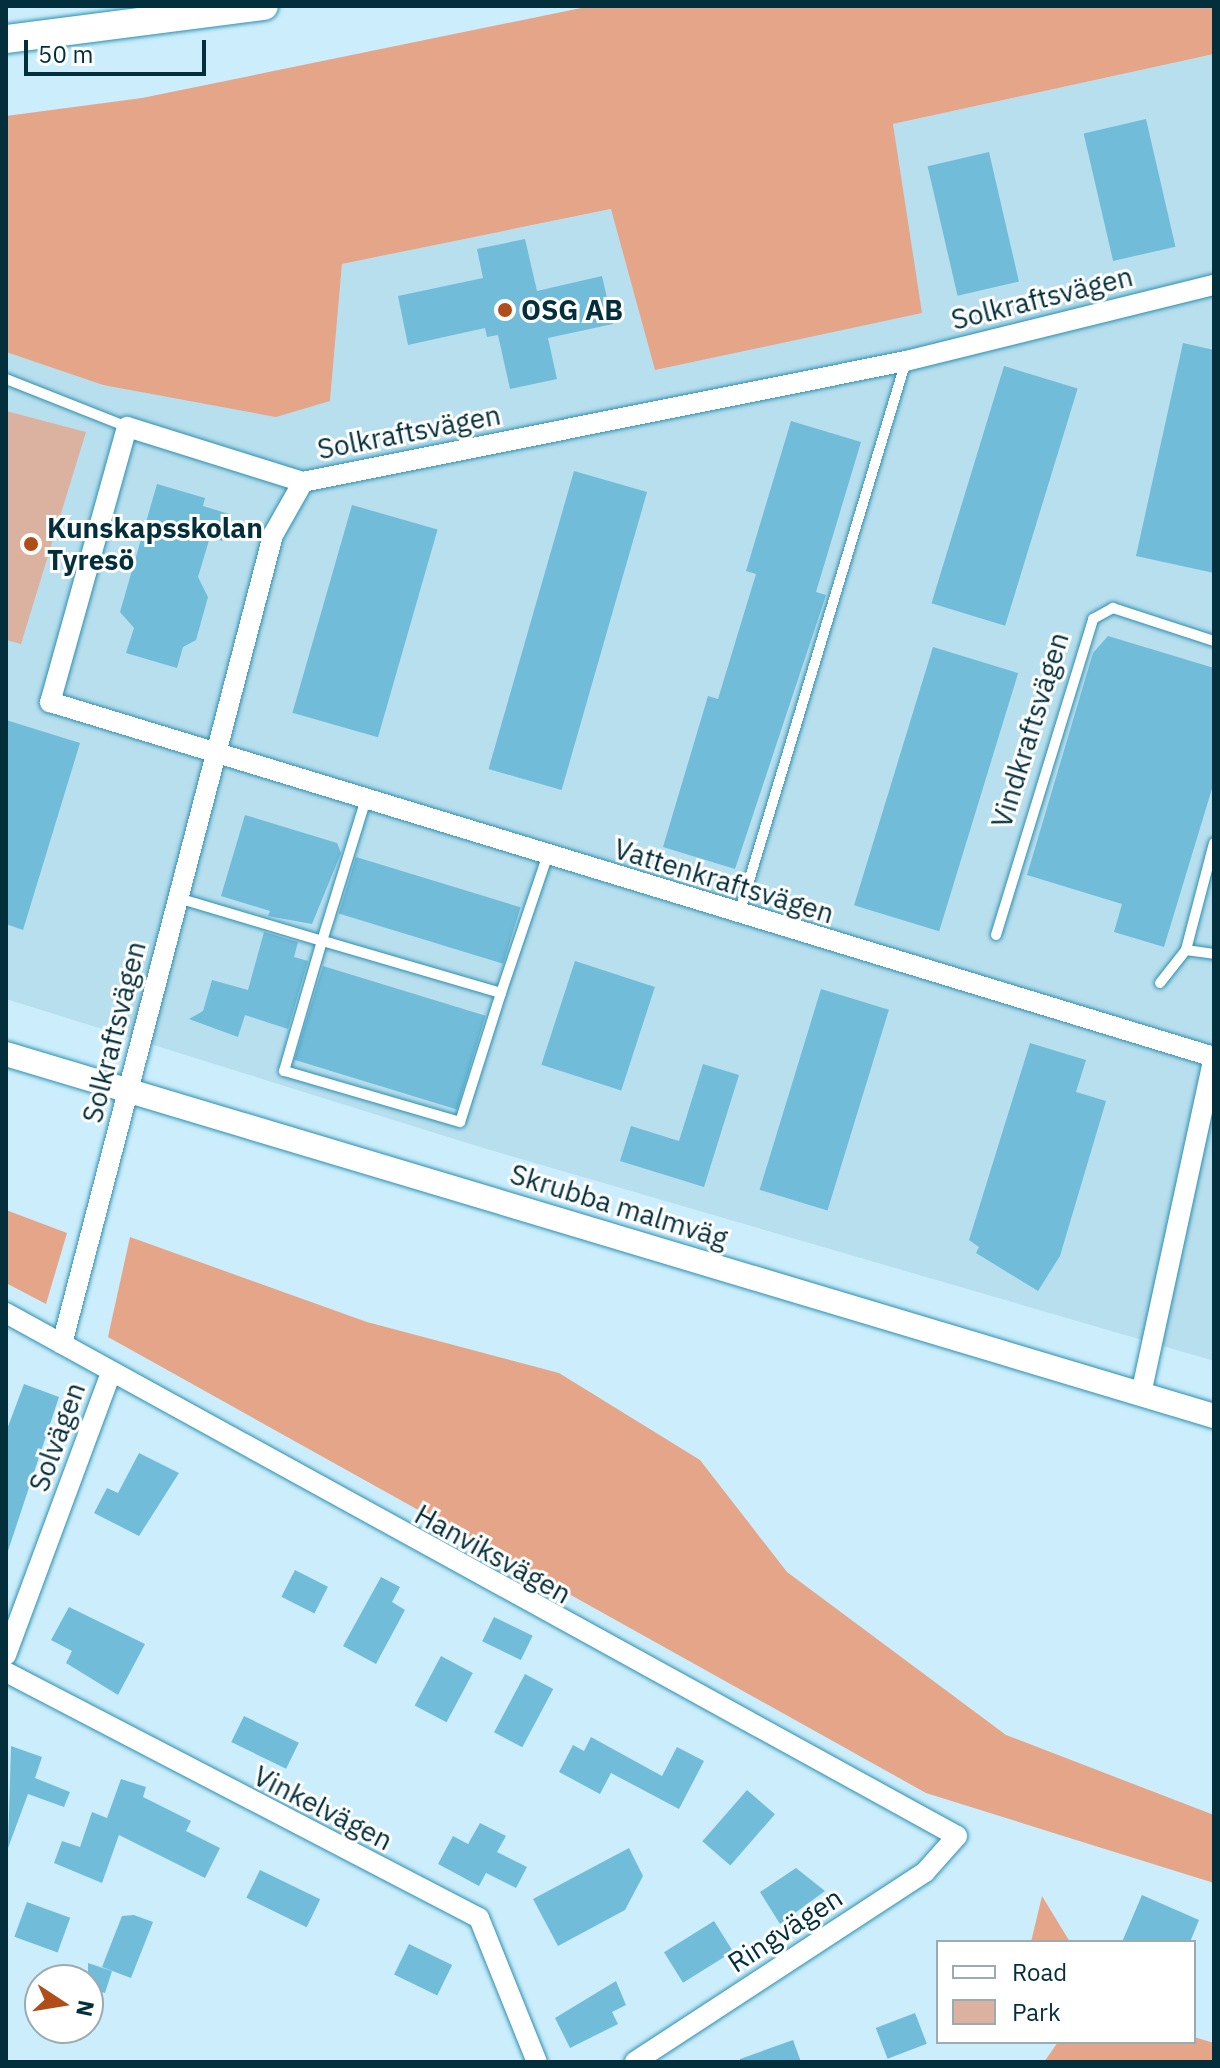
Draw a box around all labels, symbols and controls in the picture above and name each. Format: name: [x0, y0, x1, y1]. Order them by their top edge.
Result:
scale bar: [28, 24, 210, 74]
text: 50 m: [38, 38, 93, 70]
street label: Solkraftsvägen: [948, 259, 1136, 337]
place label: OSG AB: [521, 293, 623, 327]
marker: OSG AB: [496, 301, 514, 319]
street label: Solkraftsvägen: [315, 398, 503, 466]
place label: Kunskapsskolan Tyresö: [47, 511, 263, 577]
marker: Kunskapsskolan Tyresö: [22, 535, 40, 553]
street label: Vindkraftsvägen: [984, 628, 1076, 832]
street label: Vattenkraftsvägen: [610, 832, 838, 930]
street label: Solkraftsvägen: [75, 938, 153, 1126]
street label: Skrubba malmväg: [506, 1157, 732, 1255]
street label: Solvägen: [22, 1378, 92, 1496]
street label: Hanviksvägen: [409, 1497, 577, 1611]
street label: Vinkelvägen: [248, 1759, 398, 1857]
street label: Ringvägen: [721, 1881, 849, 1979]
legend: [936, 1940, 1196, 2044]
text: Road: [1012, 1956, 1067, 1988]
north arrow: [24, 1964, 104, 2044]
text: Park: [1012, 1996, 1061, 2028]
text: N: [70, 1998, 102, 2019]

